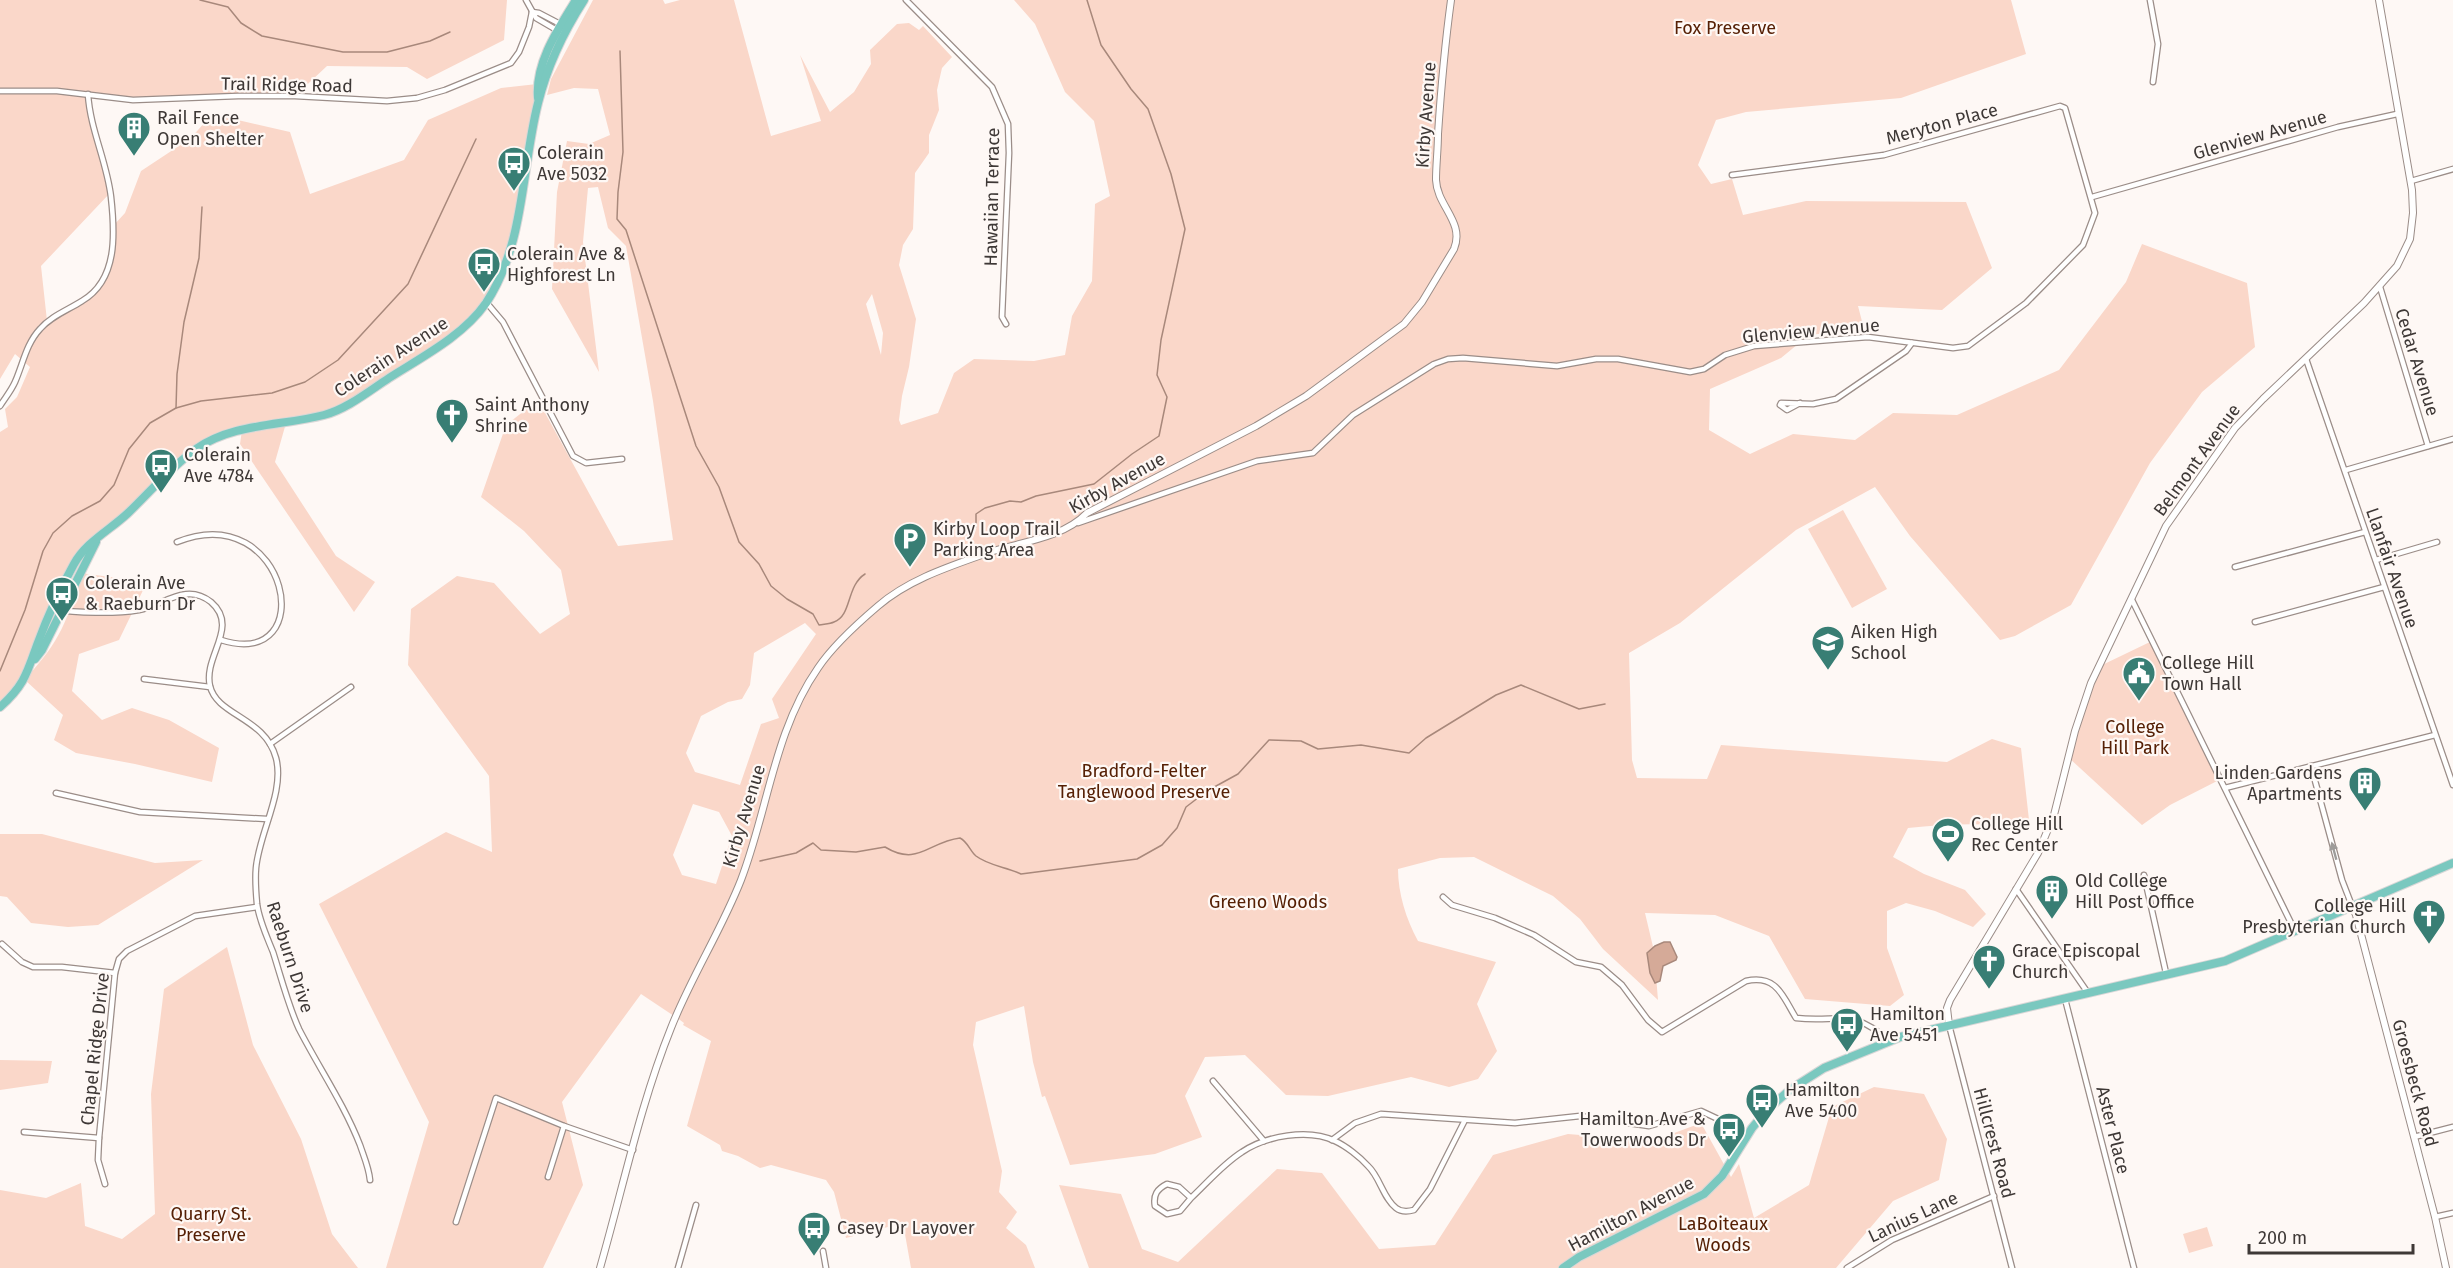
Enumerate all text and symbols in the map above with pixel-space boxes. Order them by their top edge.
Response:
park label: Fox Preserve [1674,17,1776,39]
street label: Kirby Avenue [1411,61,1441,169]
street label: Trail Ridge Road [221,73,353,97]
street label: Meryton Place [1884,98,2000,150]
street label: Glenview Avenue [2191,105,2329,165]
place label: Rail Fence Open Shelter [157,107,264,150]
building icon: Rail Fence Open Shelter [116,110,152,157]
street label: Hawaiian Terrace [980,127,1004,267]
place label: Colerain Ave 5032 [537,142,607,185]
bus stop icon: Colerain Ave 5032 [496,145,532,192]
place label: Colerain Ave & Highforest Ln [507,243,626,286]
bus stop icon: Colerain Ave & Highforest Ln [466,246,502,293]
street label: Cedar Avenue [2390,305,2444,419]
street label: Colerain Avenue [330,312,452,402]
street label: Glenview Avenue [1741,314,1881,348]
place label: Saint Anthony Shrine [475,394,589,437]
church icon: Saint Anthony Shrine [434,397,470,444]
street label: Belmont Avenue [2149,400,2245,520]
place label: Colerain Ave 4784 [184,444,254,487]
bus stop icon: Colerain Ave 4784 [143,447,179,494]
street label: Kirby Avenue [1065,448,1169,518]
street label: Llanfair Avenue [2361,505,2423,631]
place label: Kirby Loop Trail Parking Area [933,518,1060,561]
parking icon: Kirby Loop Trail Parking Area [892,521,928,568]
place label: Colerain Ave & Raeburn Dr [85,572,195,615]
bus stop icon: Colerain Ave & Raeburn Dr [44,575,80,622]
place label: Aiken High School [1851,621,1938,664]
school or university icon: Aiken High School [1810,624,1846,671]
place label: College Hill Town Hall [2162,652,2254,695]
public building icon: College Hill Town Hall [2121,655,2157,702]
park label: College Hill Park [2101,716,2170,759]
park label: Bradford-Felter Tanglewood Preserve [1058,760,1230,803]
street label: Kirby Avenue [718,762,770,870]
place label: Linden Gardens Apartments [2214,762,2342,805]
building icon: Linden Gardens Apartments [2347,765,2383,812]
place label: College Hill Rec Center [1971,813,2063,856]
sports icon: College Hill Rec Center [1930,816,1966,863]
one-way arrow [2329,841,2338,859]
place label: Old College Hill Post Office [2075,870,2195,913]
building icon: Old College Hill Post Office [2034,873,2070,920]
park label: Greeno Woods [1209,891,1327,913]
place label: College Hill Presbyterian Church [2242,895,2406,938]
street label: Raeburn Drive [262,898,318,1016]
church icon: College Hill Presbyterian Church [2411,898,2447,945]
place label: Grace Episcopal Church [2012,940,2140,983]
church icon: Grace Episcopal Church [1971,943,2007,990]
street label: Chapel Ridge Drive [76,972,114,1126]
place label: Hamilton Ave 5451 [1870,1003,1945,1046]
bus stop icon: Hamilton Ave 5451 [1829,1006,1865,1053]
street label: Groesbeck Road [2387,1017,2443,1149]
place label: Hamilton Ave 5400 [1785,1079,1860,1122]
bus stop icon: Hamilton Ave 5400 [1744,1082,1780,1129]
street label: Aster Place [2091,1084,2135,1176]
street label: Hillcrest Road [1969,1085,2019,1201]
place label: Hamilton Ave & Towerwoods Dr [1579,1108,1706,1151]
bus stop icon: Hamilton Ave & Towerwoods Dr [1711,1111,1747,1158]
street label: Hamilton Avenue [1564,1172,1698,1256]
street label: Lanius Lane [1864,1187,1962,1247]
park label: Quarry St. Preserve [171,1203,251,1246]
bus stop icon: Casey Dr Layover [796,1210,832,1257]
park label: LaBoiteaux Woods [1678,1213,1768,1256]
place label: Casey Dr Layover [837,1217,975,1239]
scale bar [2249,1217,2412,1255]
text: 200 m [2258,1227,2307,1249]

